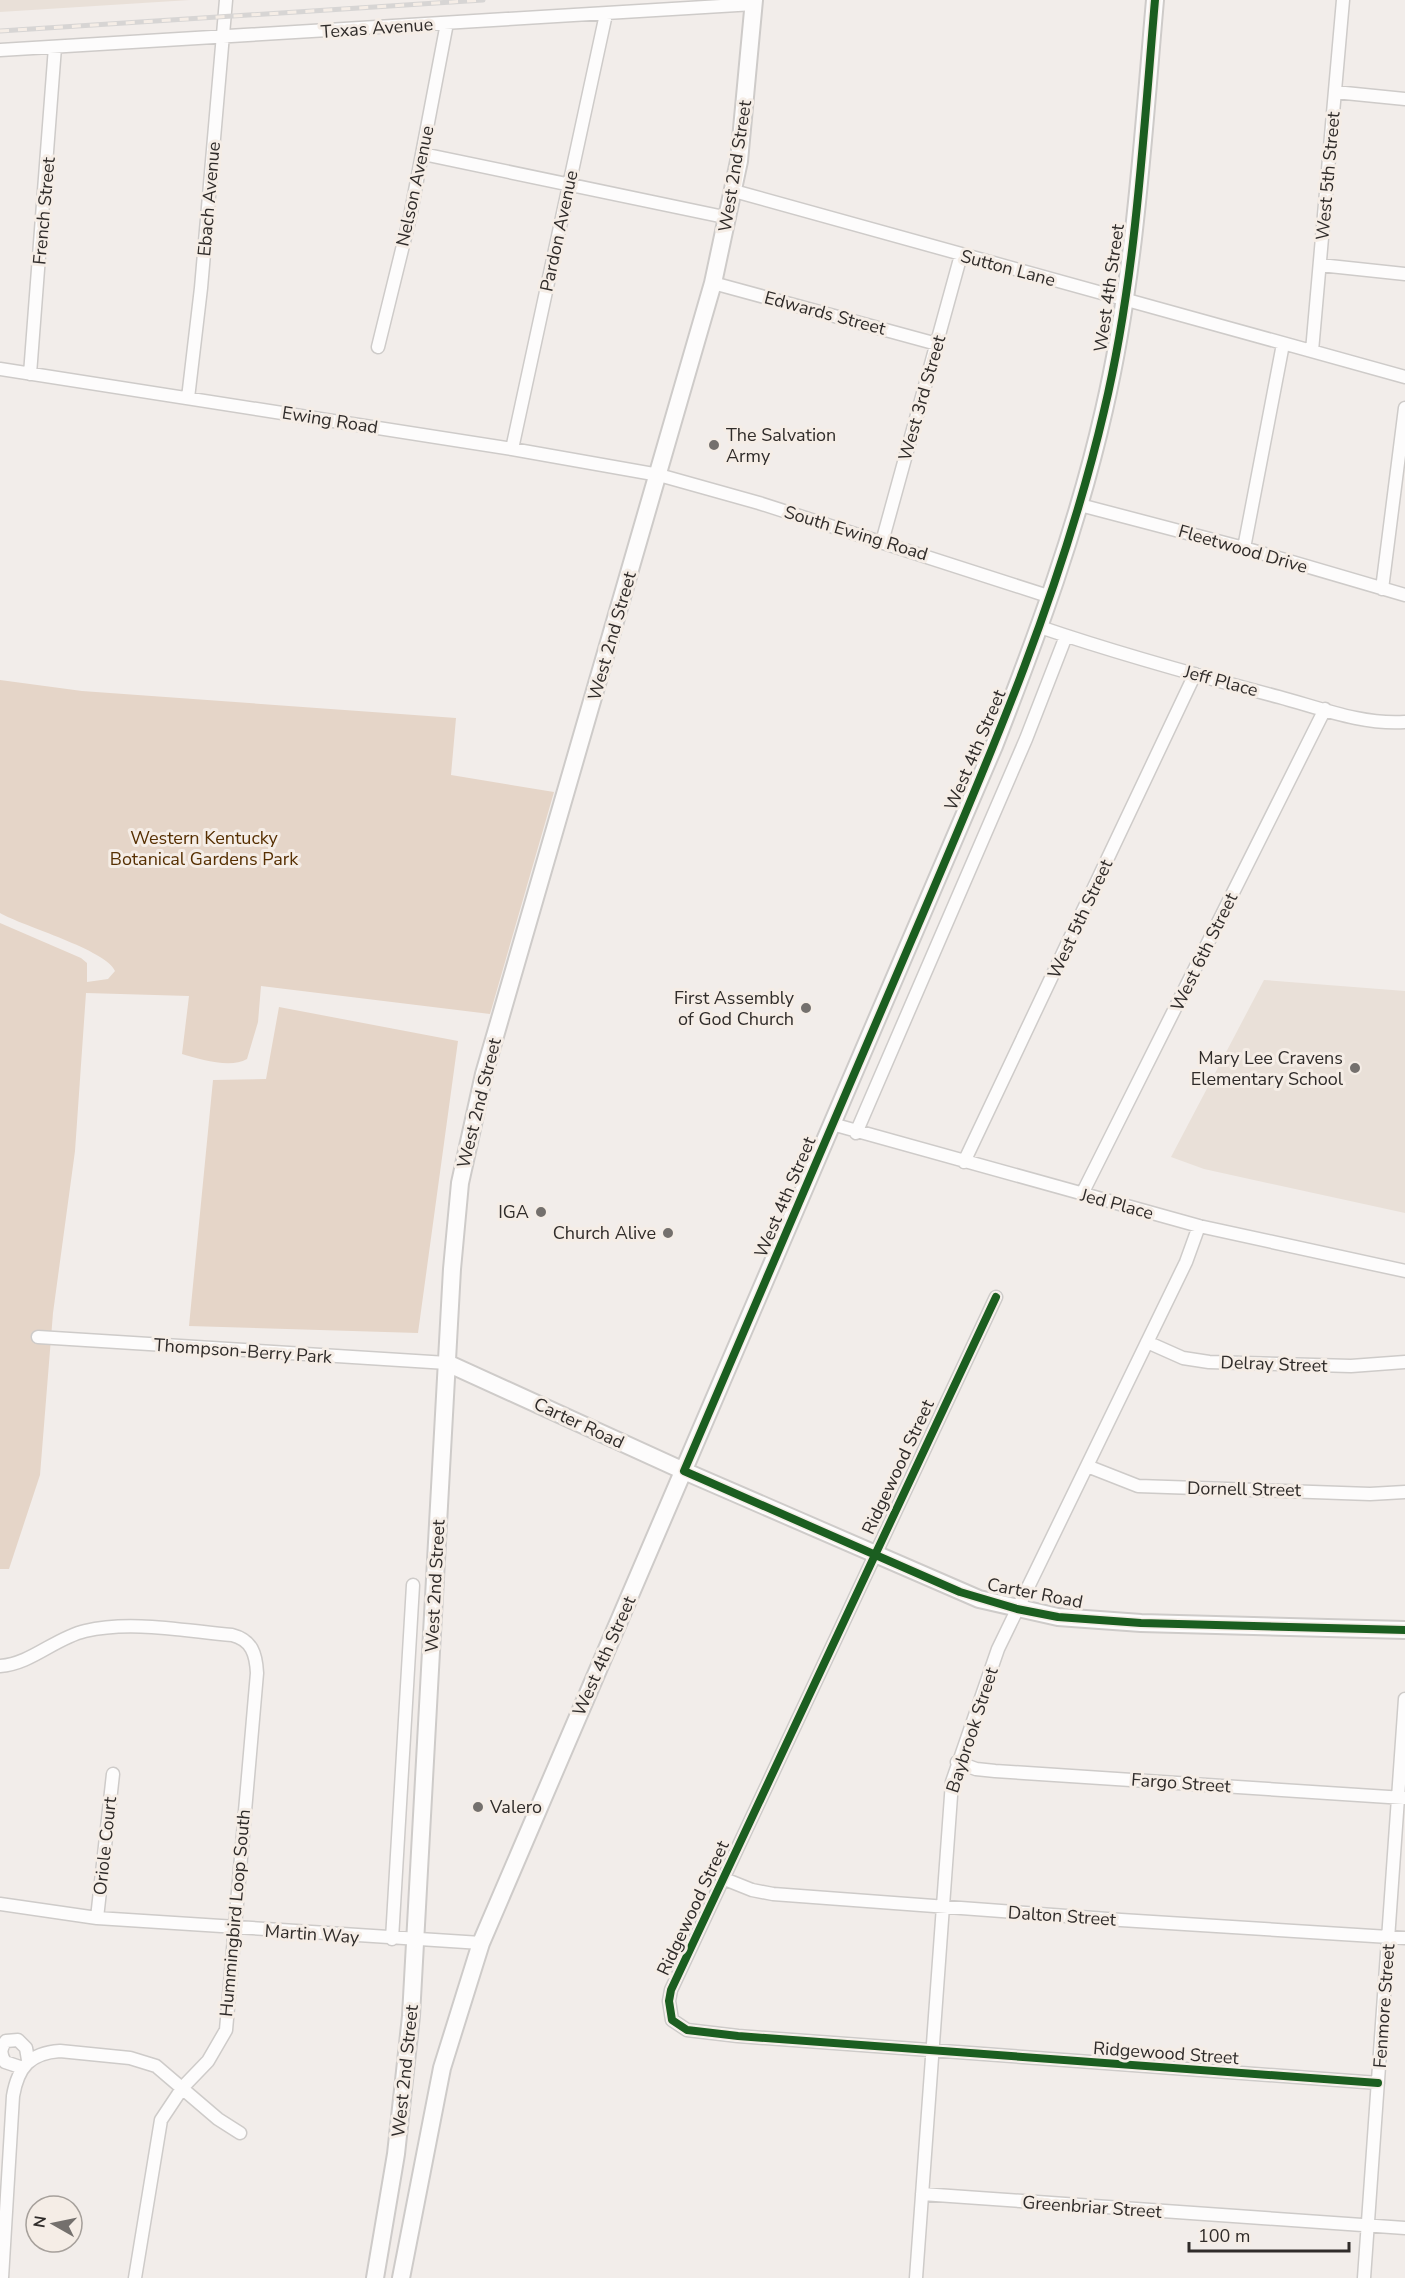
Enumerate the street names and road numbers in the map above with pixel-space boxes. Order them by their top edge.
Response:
street label: Texas Avenue [320,12,434,44]
street label: West 2nd Street [713,98,757,234]
street label: West 5th Street [1310,110,1346,241]
street label: Nelson Avenue [390,123,440,249]
street label: Ebach Avenue [192,141,226,257]
street label: French Street [27,155,61,266]
street label: Pardon Avenue [534,168,584,294]
street label: West 4th Street [1088,222,1130,353]
street label: Sutton Lane [958,244,1058,292]
street label: Edwards Street [762,285,889,341]
street label: West 3rd Street [893,332,952,463]
street label: Ewing Road [280,401,380,439]
street label: South Ewing Road [781,500,931,566]
street label: Fleetwood Drive [1176,519,1310,579]
street label: West 2nd Street [582,568,642,703]
street label: Jeff Place [1180,659,1261,702]
street label: West 4th Street [939,685,1012,814]
street label: West 5th Street [1042,855,1118,982]
street label: West 6th Street [1165,888,1243,1015]
street label: West 2nd Street [451,1035,507,1170]
street label: West 4th Street [749,1132,822,1261]
street label: Jed Place [1077,1183,1156,1225]
street label: Thompson-Berry Park [153,1333,334,1369]
street label: Delray Street [1220,1350,1329,1378]
street label: Carter Road [530,1392,628,1454]
street label: Ridgewood Street [856,1395,940,1538]
street label: Dornell Street [1187,1476,1302,1502]
street label: West 2nd Street [420,1518,451,1653]
street label: Carter Road [985,1572,1085,1614]
street label: West 4th Street [567,1592,641,1720]
street label: Baybrook Street [940,1664,1004,1796]
street label: Fargo Street [1130,1768,1232,1798]
street label: Oriole Court [88,1795,122,1896]
street label: Hummingbird Loop South [214,1808,256,2018]
street label: Ridgewood Street [651,1836,735,1979]
street label: Dalton Street [1007,1900,1118,1932]
street label: Martin Way [264,1919,361,1949]
street label: Fenmore Street [1368,1942,1400,2069]
street label: West 2nd Street [386,2003,424,2138]
street label: Ridgewood Street [1092,2036,1240,2070]
street label: Greenbriar Street [1022,2190,1163,2224]

